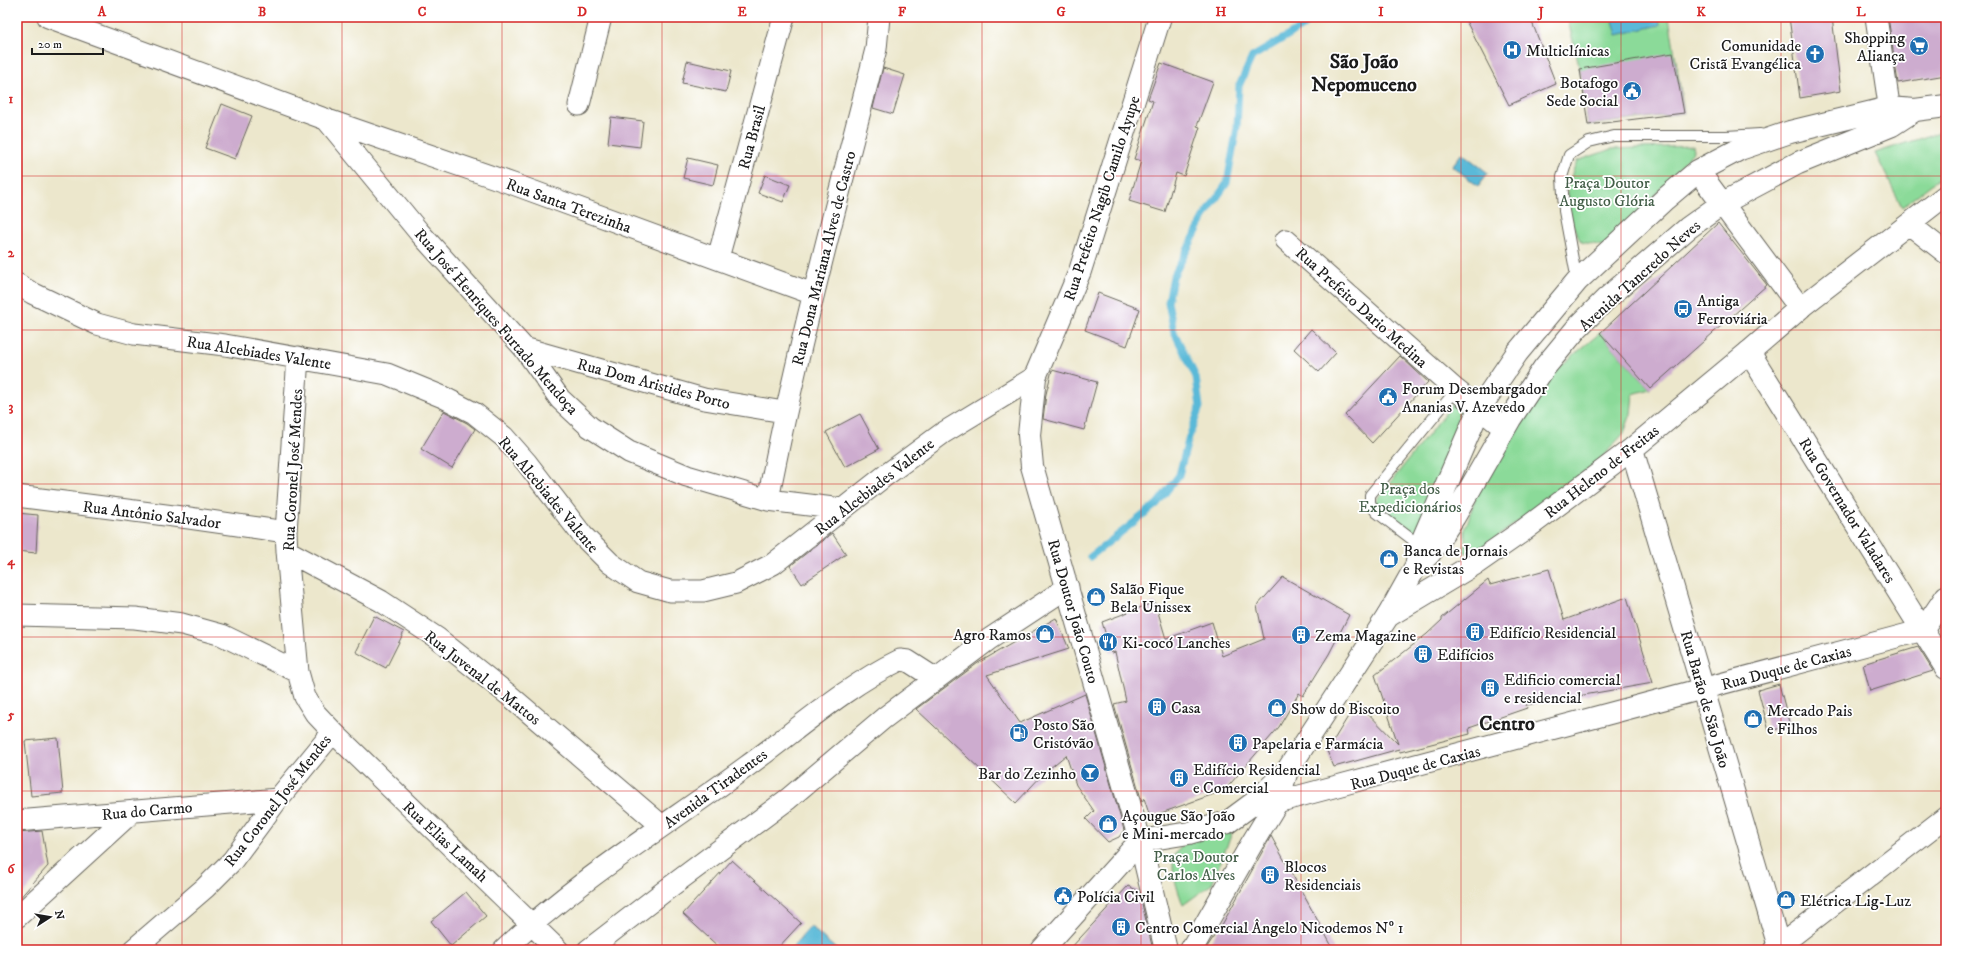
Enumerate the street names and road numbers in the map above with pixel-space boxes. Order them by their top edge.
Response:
street label: Rua Prefeito Nagib Camilo Ayupe [1059,93,1145,303]
street label: Rua Brasil [734,103,770,172]
street label: Rua Dona Mariana Alves de Castro [788,149,860,368]
street label: Rua Santa Terezinha [503,174,634,238]
street label: Avenida Tancredo Neves [1575,216,1705,336]
street label: Rua José Henriques Furtado Mendoça [410,224,583,419]
street label: Rua Prefeito Dario Medina [1291,243,1432,372]
street label: Rua Alcebiades Valente [185,332,333,374]
street label: Rua Dom Aristides Porto [575,354,733,414]
street label: Rua Coronel José Mendes [279,388,307,552]
street label: Rua Heleno de Freitas [1540,421,1663,523]
street label: Rua Alcebiades Valente [494,432,603,557]
street label: Rua Alcebiades Valente [811,434,939,540]
street label: Rua Governador Valadares [1794,434,1900,587]
street label: Rua Antônio Salvador [82,497,222,533]
street label: Rua Doutor João Couto [1043,537,1103,686]
street label: Rua Juvenal de Mattos [420,626,545,729]
street label: Rua Barão de São João [1676,628,1734,771]
street label: Rua Duque de Caxias [1719,641,1853,695]
street label: Rua Coronel José Mendes [220,730,336,871]
street label: Rua Duque de Caxias [1348,741,1482,795]
street label: Avenida Tiradentes [660,745,771,833]
street label: Rua do Carmo [101,797,193,825]
street label: Rua Elias Lamah [398,797,493,887]

